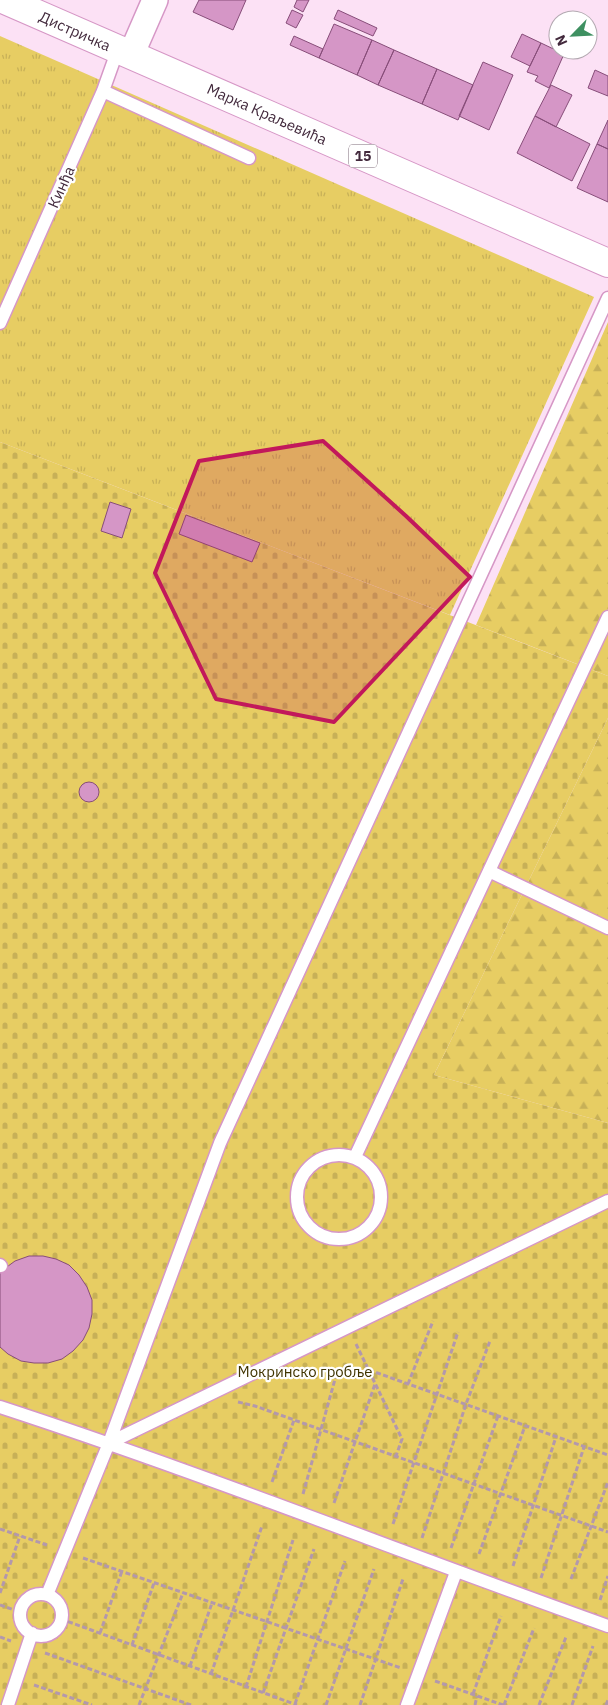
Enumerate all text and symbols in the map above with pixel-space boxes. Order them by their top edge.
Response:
street label: Дистричка [36,7,114,55]
north arrow [548,10,598,60]
text: N [551,32,571,49]
street label: Марка Краљевића [204,79,330,149]
road number: 15 [349,144,377,168]
street label: Кинђа [43,163,79,211]
park label: Мокринско гробље [237,1362,373,1381]

